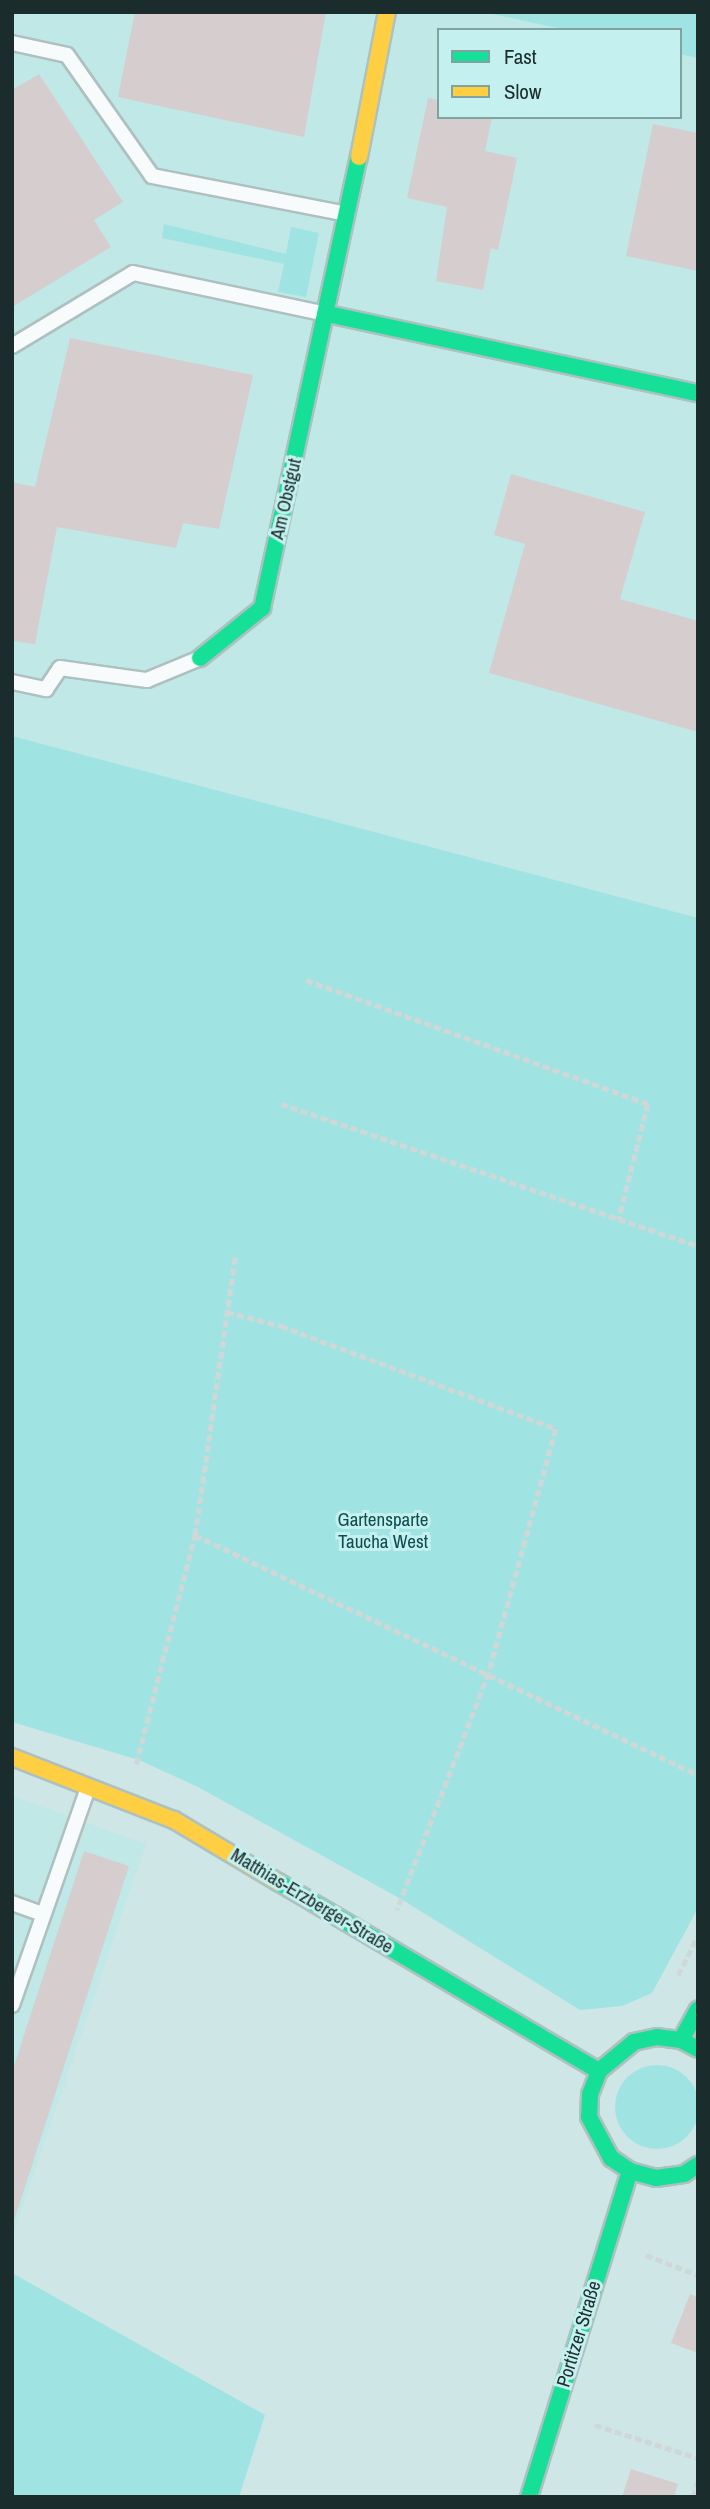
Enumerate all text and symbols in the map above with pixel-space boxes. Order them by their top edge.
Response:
legend [437,28,682,119]
text: Fast [504,42,537,71]
text: Slow [504,77,541,106]
street label: Am Obstgut [266,456,306,542]
park label: Gartensparte Taucha West [338,1509,428,1553]
street label: Matthias-Erzberger-Straße [227,1844,397,1958]
street label: Portitzer Straße [552,2278,606,2390]

